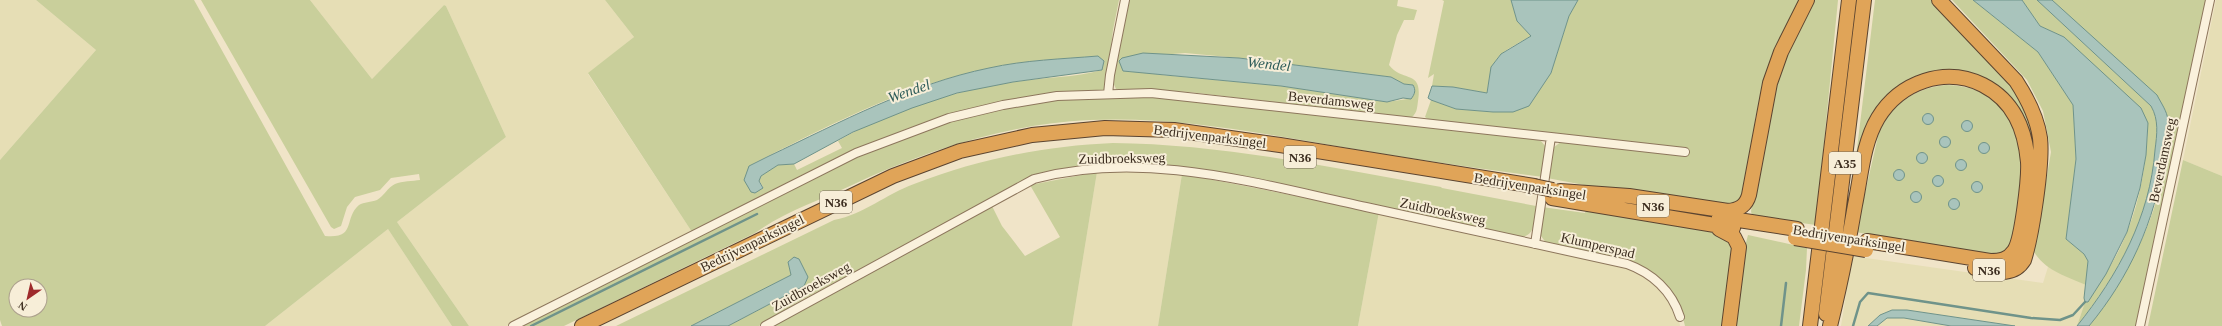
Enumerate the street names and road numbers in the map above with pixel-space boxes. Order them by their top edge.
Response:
street label: Beverdamsweg [1287,89,1375,112]
street label: Beverdamsweg [2146,116,2179,204]
street label: Bedrijvenparksingel [1153,122,1267,151]
road number: N36 [1284,146,1316,168]
street label: Zuidbroeksweg [1078,150,1166,167]
road number: A35 [1829,152,1861,174]
street label: Bedrijvenparksingel [1473,170,1587,203]
road number: N36 [820,191,852,213]
street label: Zuidbroeksweg [1399,195,1487,228]
road number: N36 [1637,195,1669,217]
street label: Bedrijvenparksingel [698,212,807,275]
street label: Bedrijvenparksingel [1792,222,1906,255]
street label: Klumperspad [1559,230,1636,261]
street label: Zuidbroeksweg [770,259,853,314]
road number: N36 [1973,259,2005,281]

